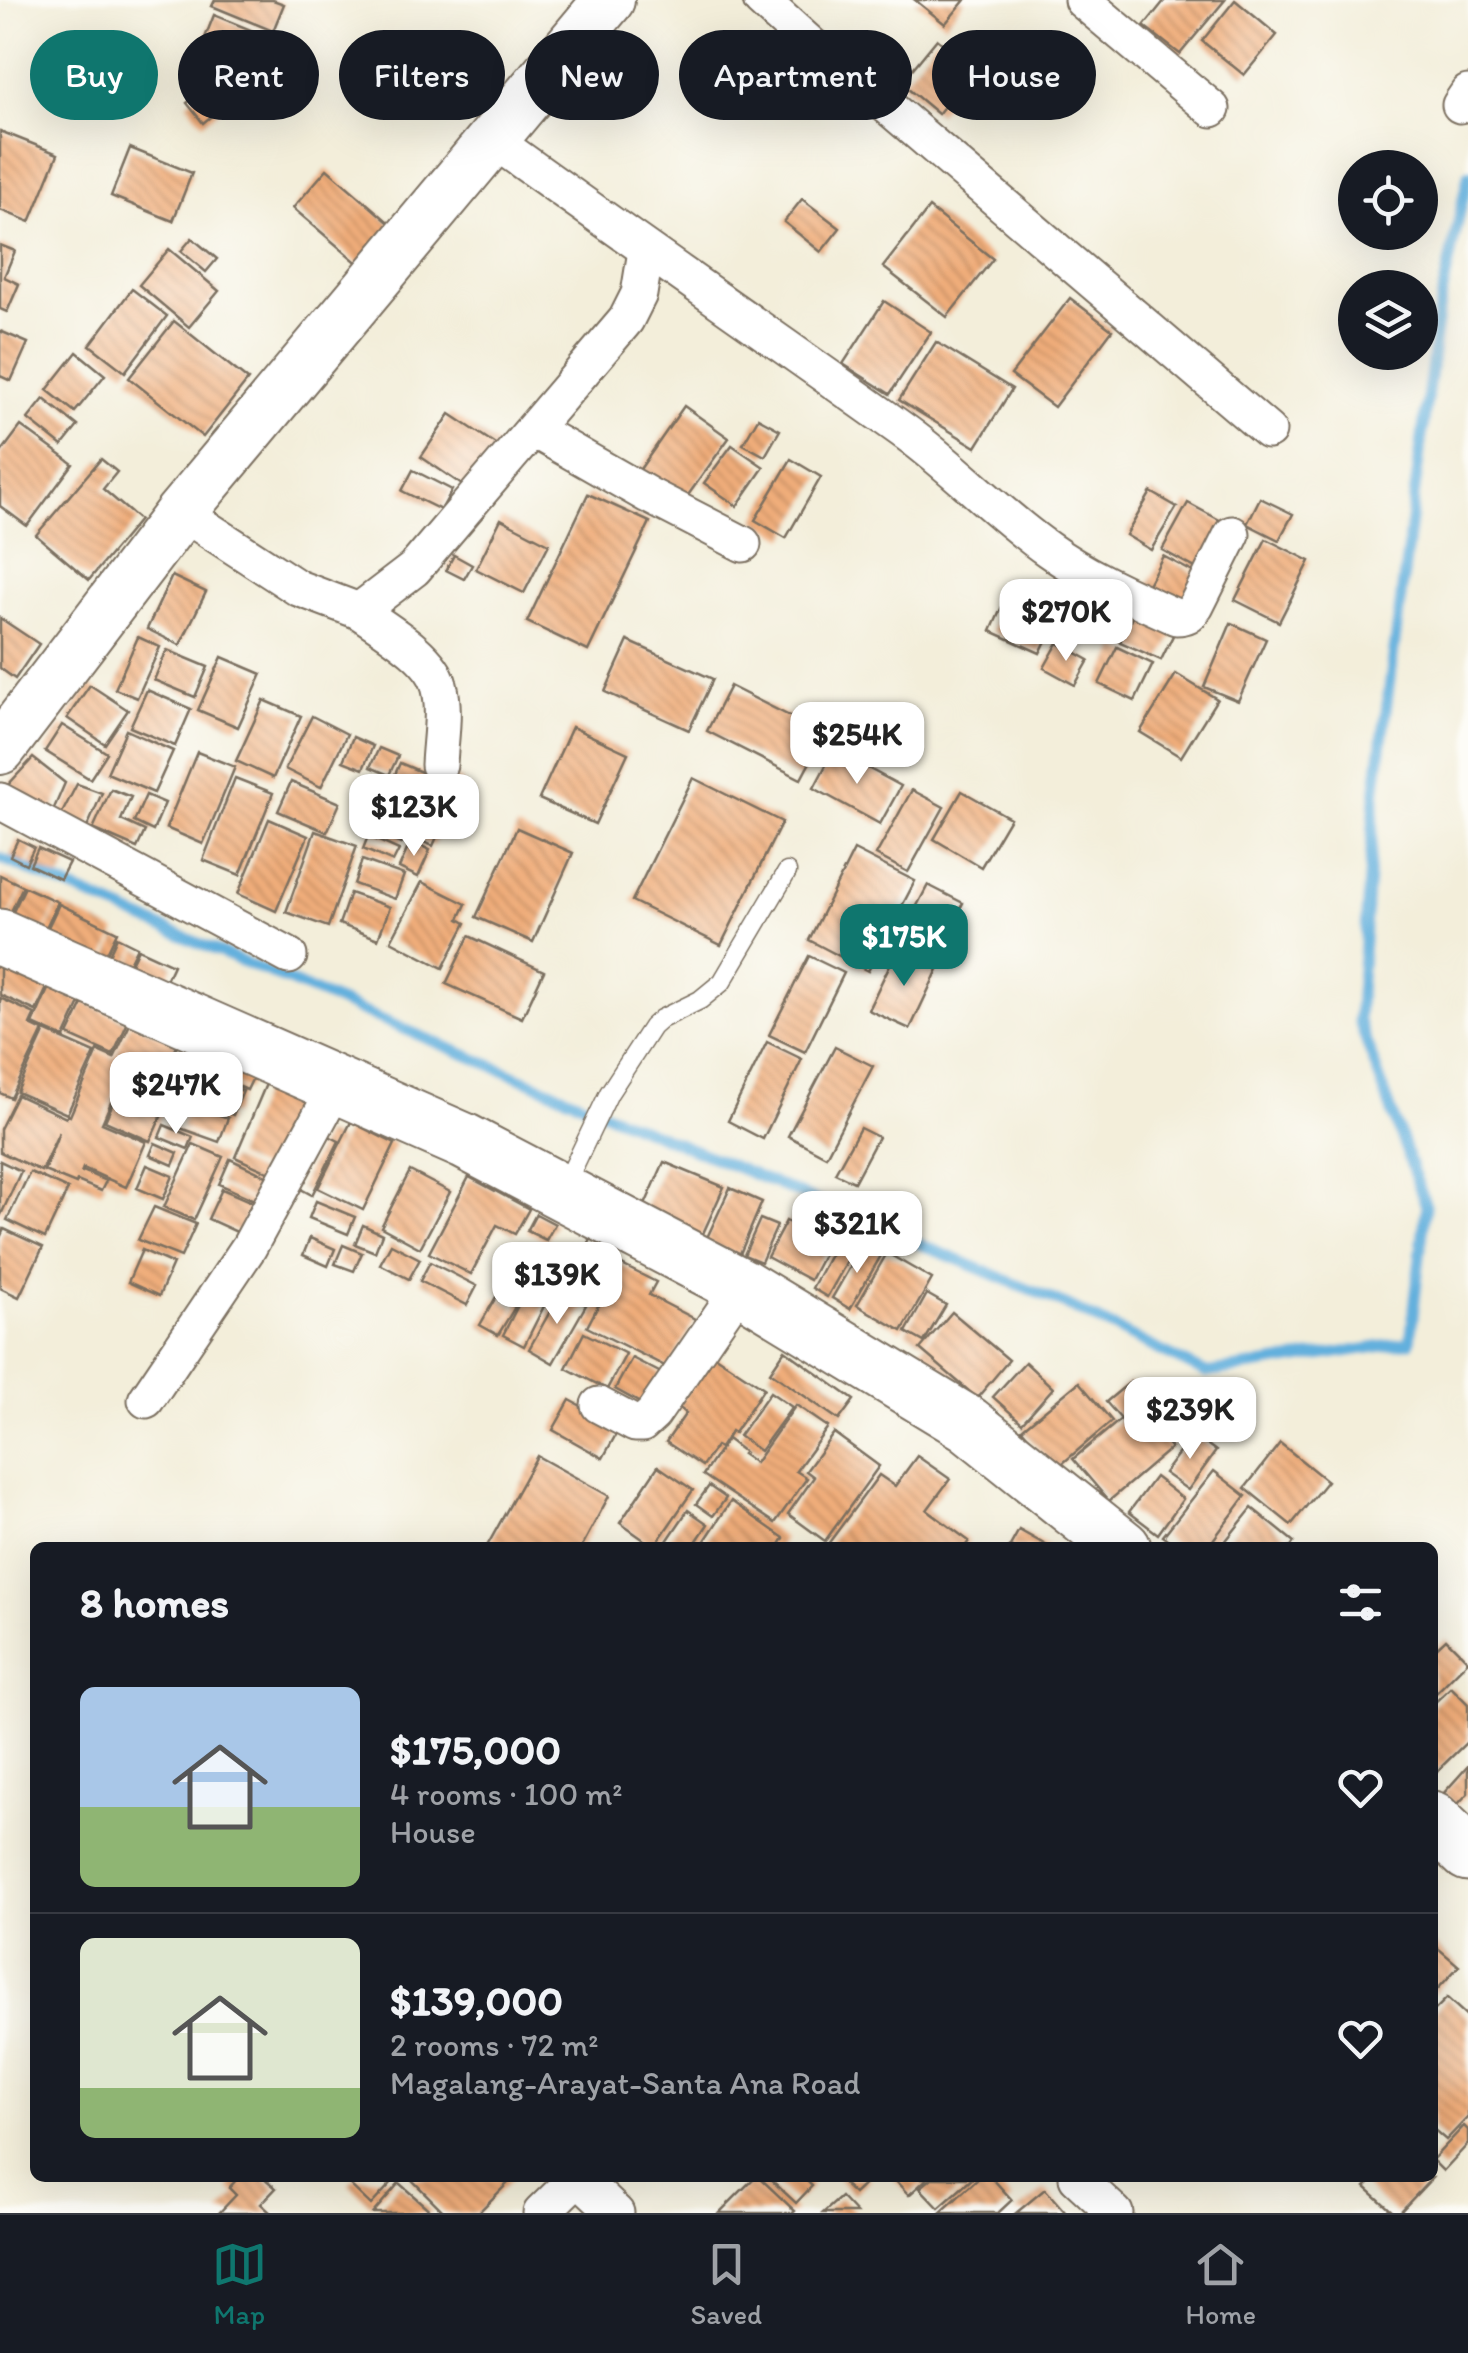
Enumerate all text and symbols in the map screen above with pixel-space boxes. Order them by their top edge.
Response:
chip: Buy [30,30,158,120]
chip: Rent [178,30,319,120]
chip: Filters [339,30,505,120]
chip: New [525,30,659,120]
chip: Apartment [679,30,912,120]
chip: House [932,30,1096,120]
map controls [1338,150,1438,370]
button: locate [1338,150,1438,250]
button: layers [1338,270,1438,370]
pin: $270K [996,579,1136,664]
text: $270K [1021,592,1111,630]
pin: $254K [787,702,927,787]
text: $254K [812,715,902,753]
pin: $123K [344,774,484,859]
text: $123K [371,787,457,825]
pin: $175K [834,904,974,989]
text: $175K [862,917,946,955]
pin: $247K [106,1052,246,1137]
text: $247K [132,1065,220,1103]
pin: $321K [787,1191,927,1276]
text: $321K [814,1204,900,1242]
pin: $139K [487,1242,627,1327]
text: $139K [514,1255,600,1293]
pin: $239K [1120,1377,1260,1462]
text: $239K [1146,1390,1234,1428]
icon: filters [1333,1575,1388,1630]
text: 8 homes [80,1577,229,1628]
text: $175,000 [390,1724,561,1775]
icon: home [160,1727,280,1847]
icon: heart [1333,1760,1388,1815]
text: 4 rooms · 100 m² [390,1775,622,1813]
text: House [390,1813,476,1851]
text: $139,000 [390,1975,563,2026]
icon: home [160,1978,280,2098]
icon: heart [1333,2011,1388,2066]
text: 2 rooms · 72 m² [390,2026,598,2064]
text: Magalang-Arayat-Santa Ana Road [390,2064,860,2102]
tab: Map [212,2237,267,2331]
tab: Saved [690,2237,762,2331]
tab: Home [1186,2237,1256,2331]

